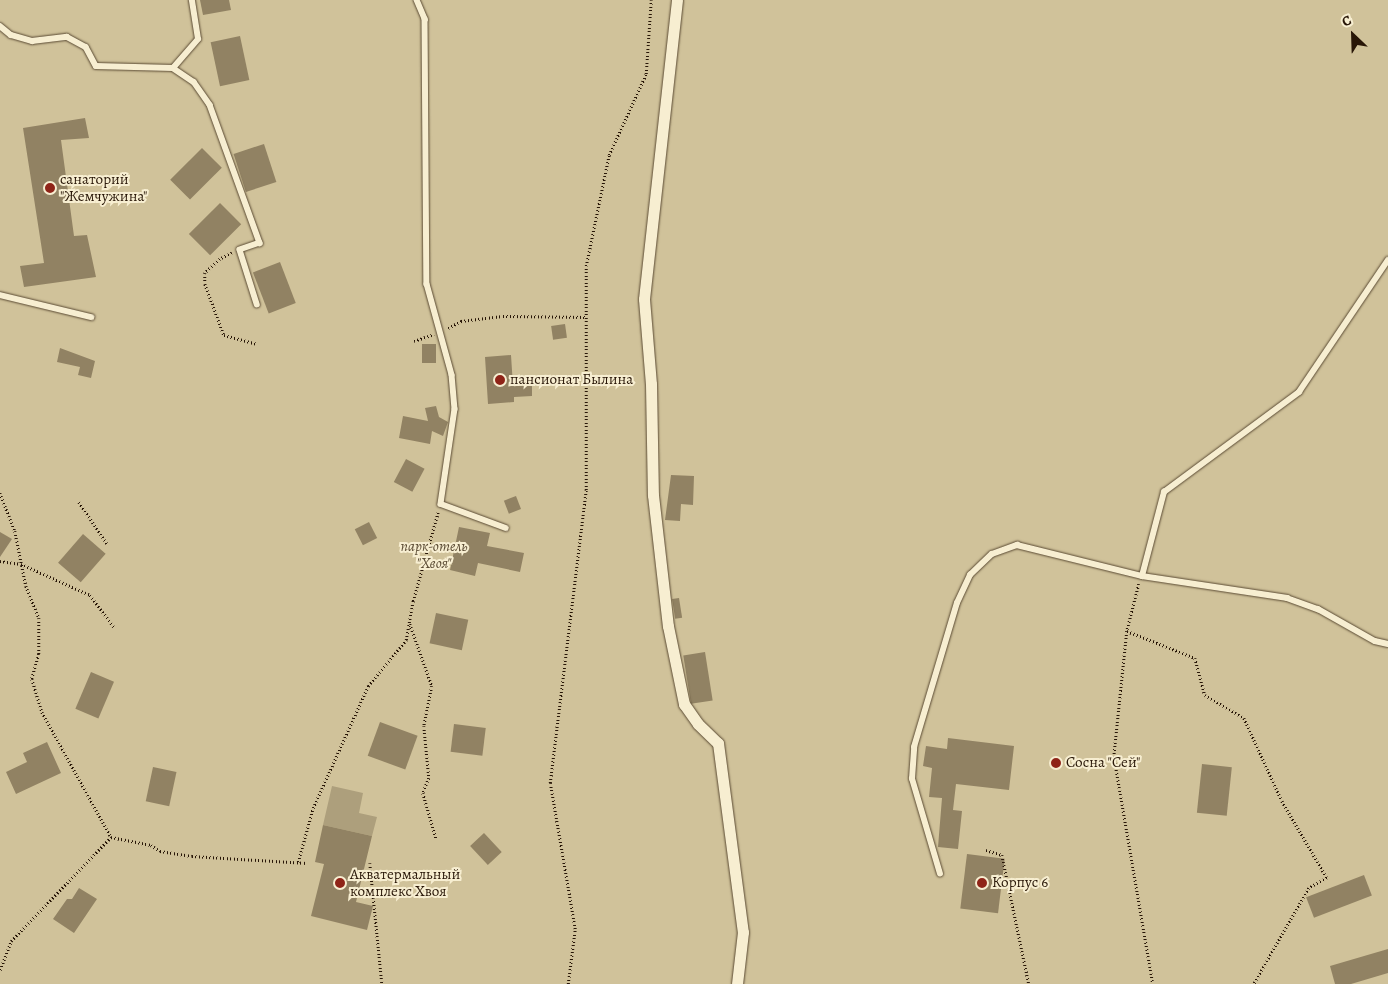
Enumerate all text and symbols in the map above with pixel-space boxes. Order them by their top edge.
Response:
north arrow [1328,10,1378,60]
text: С [1339,10,1354,31]
place label: санаторий "Жемчужина" [60,170,148,205]
marker: санаторий "Жемчужина" [44,182,56,194]
place label: пансионат Былина [510,371,633,389]
marker: пансионат Былина [494,374,506,386]
park label: парк-отель "Хвоя" [400,537,468,572]
place label: Сосна "Сей" [1066,754,1141,772]
marker: Сосна "Сей" [1050,757,1062,769]
place label: Акватермальный комплекс Хвоя [350,865,460,900]
place label: Корпус 6 [992,874,1048,892]
marker: Акватермальный комплекс Хвоя [334,877,346,889]
marker: Корпус 6 [976,877,988,889]

